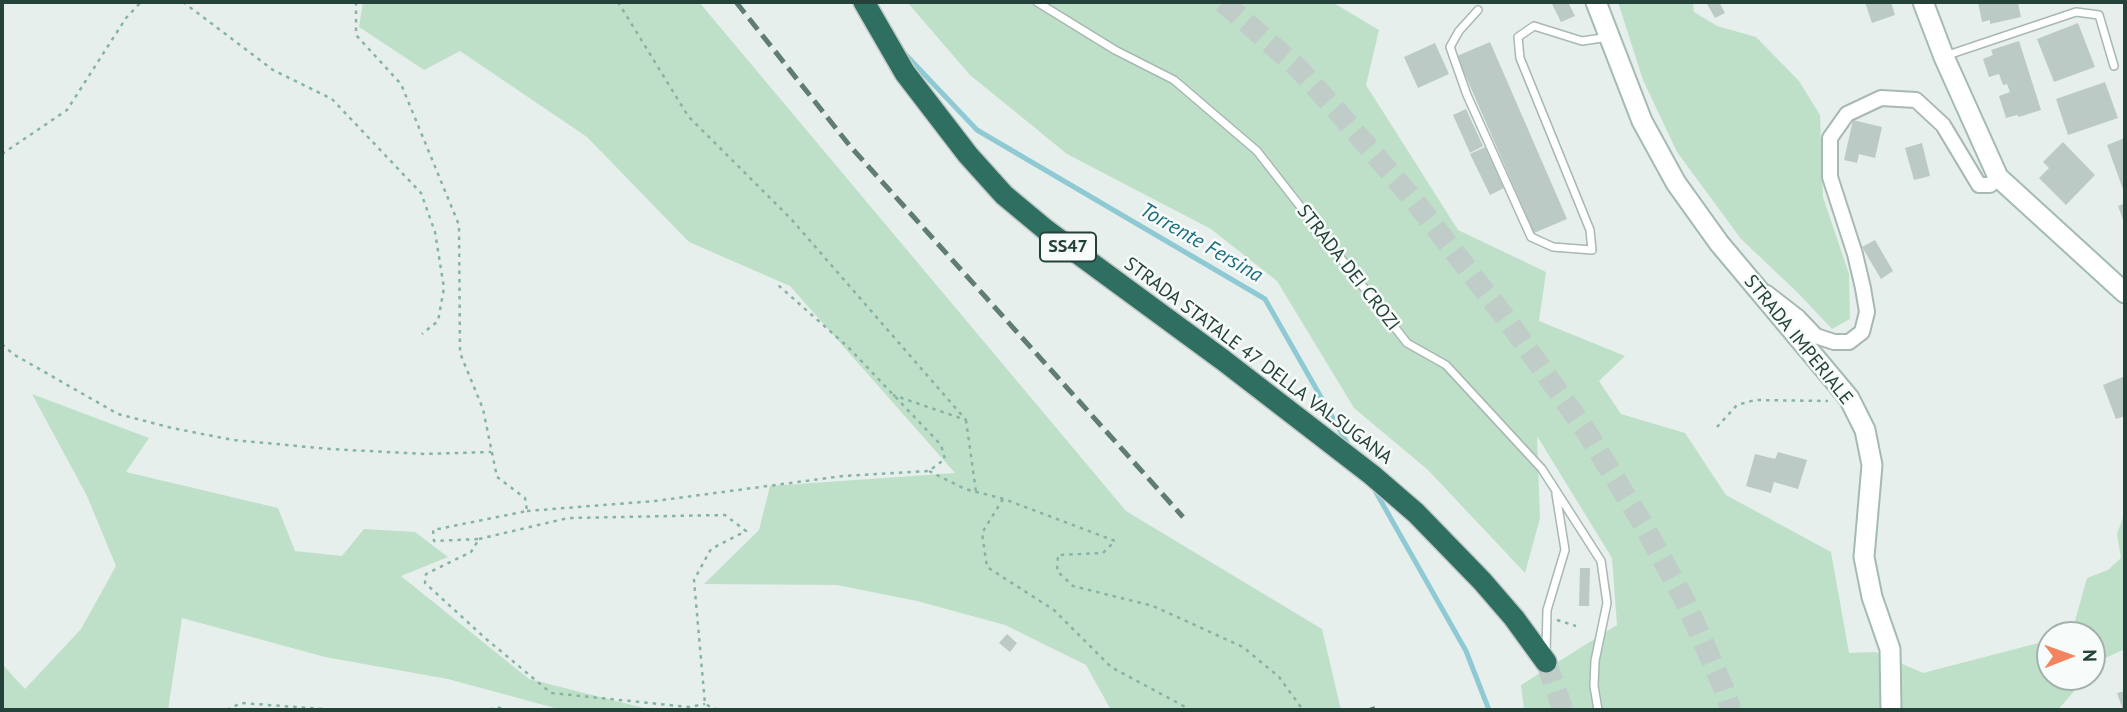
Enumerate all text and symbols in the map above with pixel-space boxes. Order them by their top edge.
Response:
water label: Torrente Fersina [1135,198,1267,288]
street label: STRADA DEI CROZI [1292,200,1404,336]
road number: SS47 [1040,232,1096,262]
street label: STRADA STATALE 47 DELLA VALSUGANA [1119,253,1397,469]
street label: STRADA IMPERIALE [1739,271,1857,409]
north arrow [2036,621,2106,691]
text: N [2078,649,2102,662]

